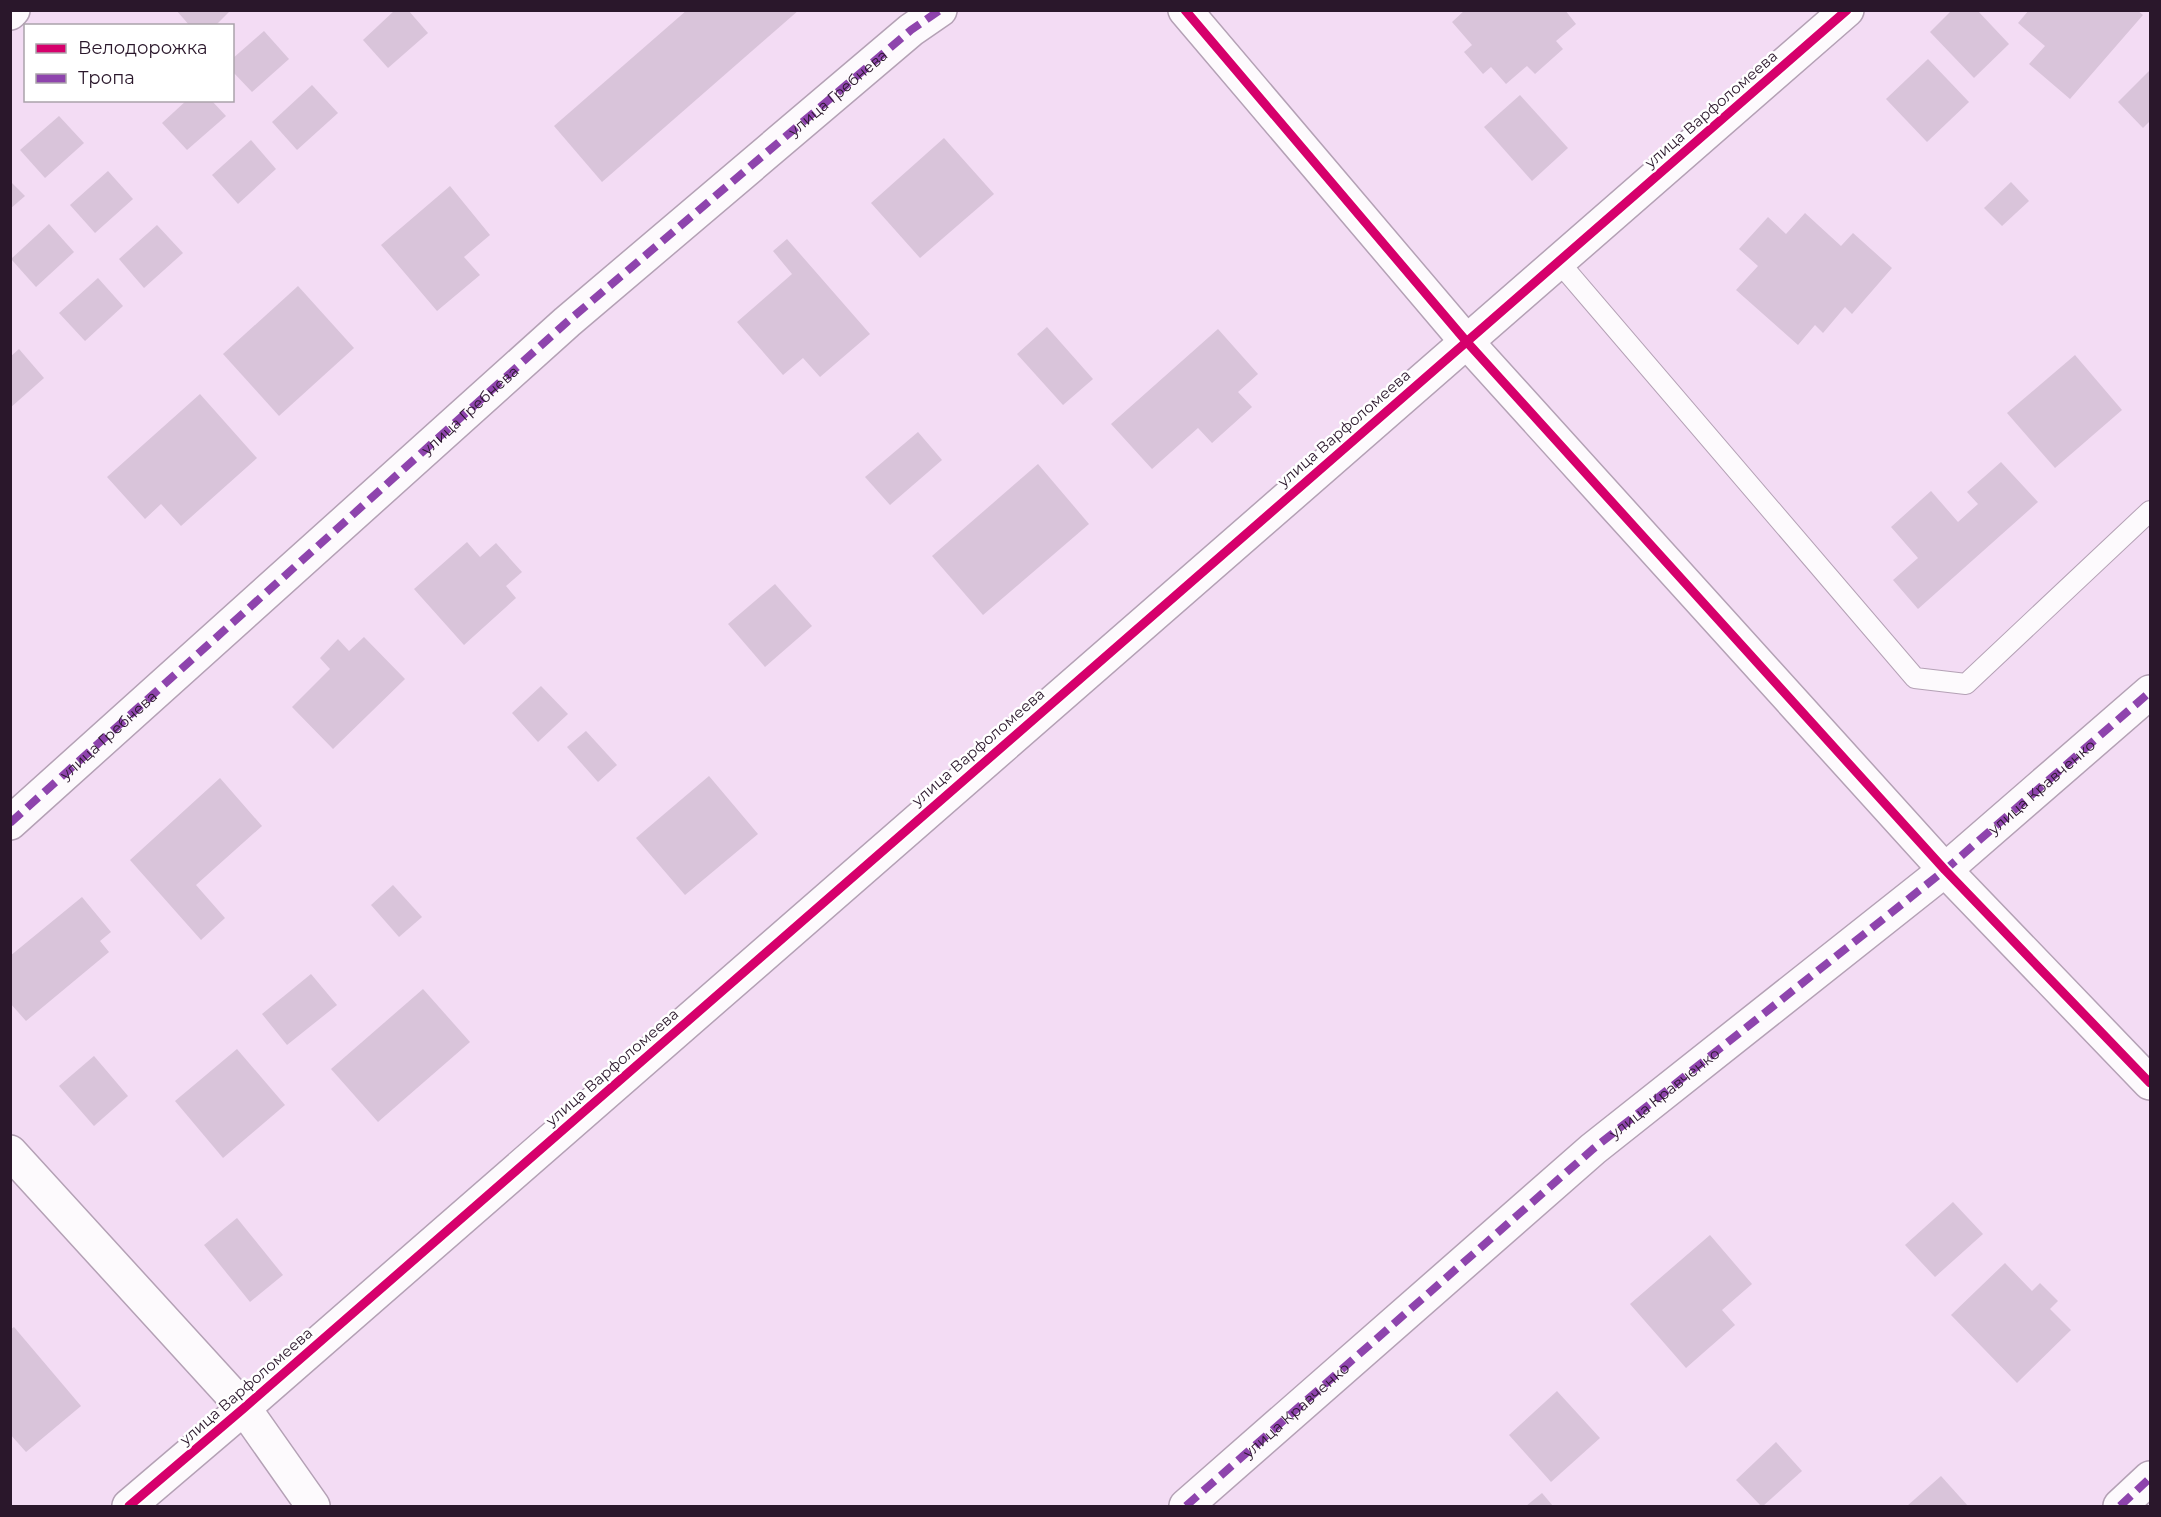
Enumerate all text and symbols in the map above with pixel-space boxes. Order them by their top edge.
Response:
legend [24,24,234,102]
text: Велодорожка [78,37,207,59]
street label: улица Гребнева [783,45,891,140]
street label: улица Варфоломеева [1640,46,1781,172]
text: Тропа [78,67,135,89]
street label: улица Гребнева [416,361,522,459]
street label: улица Варфоломеева [1273,365,1414,491]
street label: улица Варфоломеева [907,684,1048,810]
street label: улица Гребнева [55,686,161,784]
street label: улица Кравченко [1983,735,2099,839]
street label: улица Варфоломеева [541,1004,682,1130]
street label: улица Кравченко [1604,1043,1723,1143]
street label: улица Варфоломеева [175,1323,316,1449]
street label: улица Кравченко [1238,1358,1353,1462]

